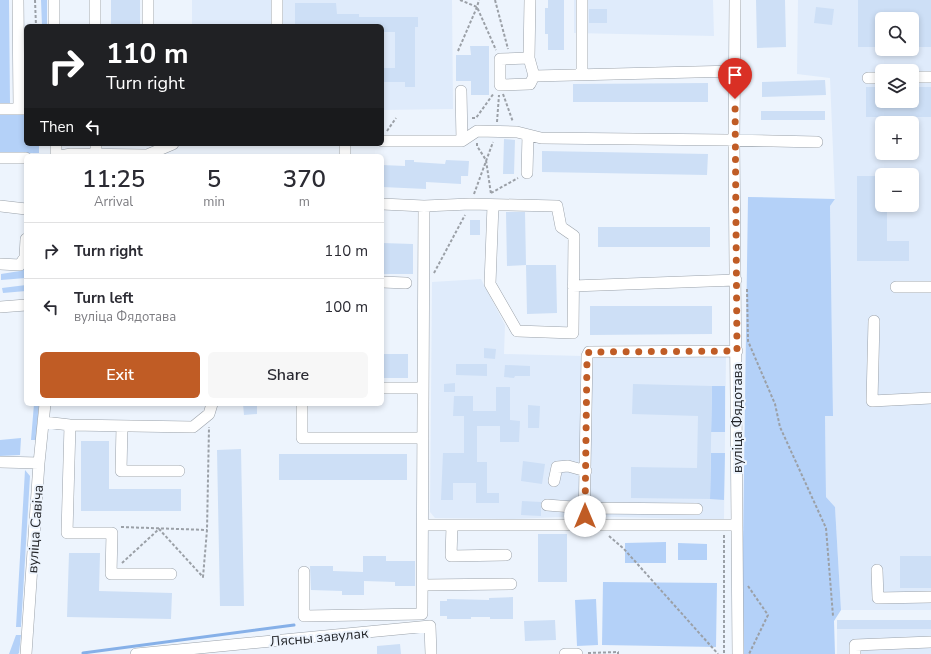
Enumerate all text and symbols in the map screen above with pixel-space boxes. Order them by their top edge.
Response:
map controls [875,12,919,212]
button: search [875,12,919,56]
text: 110 m [106,35,189,73]
icon: right [40,40,92,92]
pin [718,58,752,99]
icon: arrive [724,64,746,86]
button: layers [875,64,919,108]
text: Turn right [106,71,185,95]
icon: left [82,116,104,138]
button: + [875,116,919,160]
text: Then [40,117,74,137]
text: 11:25 [82,163,145,195]
text: 5 [207,163,221,195]
text: 370 [283,163,326,195]
button: − [875,168,919,212]
text: Arrival [94,193,133,211]
text: min [203,193,225,211]
text: m [299,193,310,211]
icon: right [40,240,62,262]
text: Turn right [74,241,143,261]
text: 110 m [324,241,368,261]
text: Turn left [74,288,133,308]
icon: left [40,296,62,318]
text: 100 m [324,297,368,317]
text: вуліца Фядотава [74,308,176,326]
button: Exit [40,352,200,398]
button: Share [208,352,368,398]
street label: вуліца Фядотава [728,363,747,473]
street label: вуліца Савіча [23,484,48,574]
position arrow [564,495,606,537]
street label: Лясны завулак [269,624,370,651]

